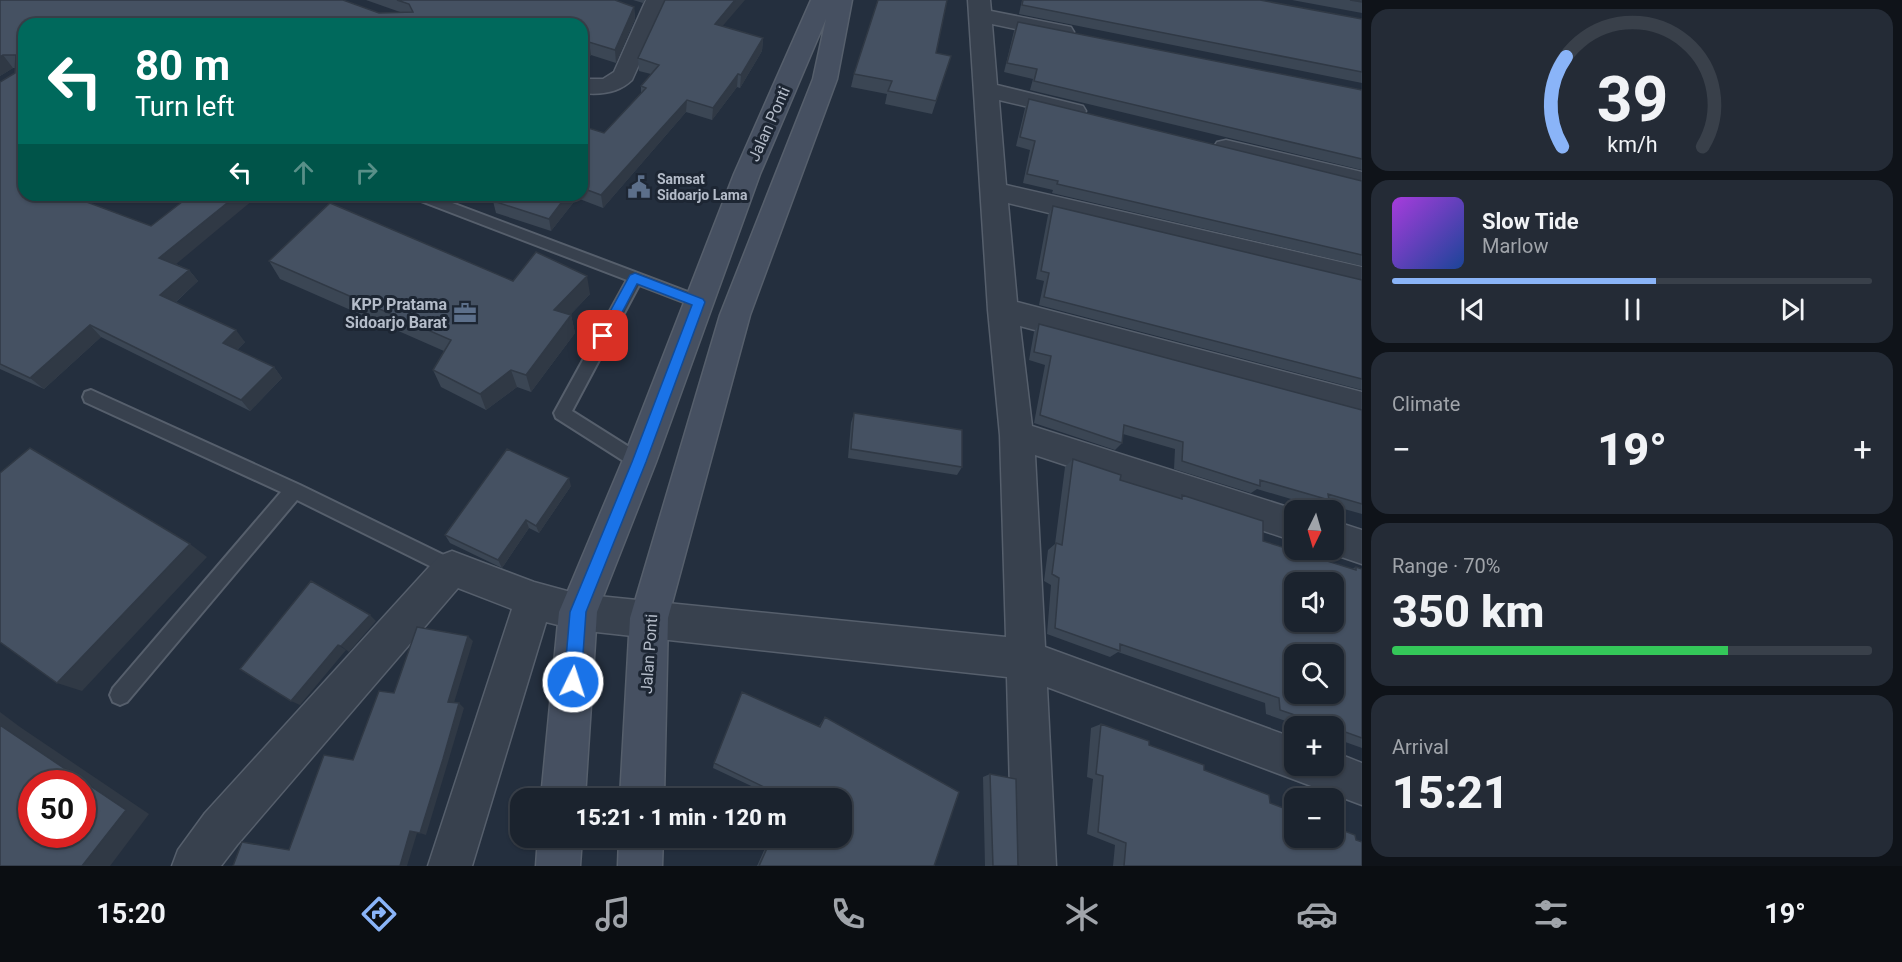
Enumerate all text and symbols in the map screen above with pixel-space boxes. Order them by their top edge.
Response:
text: 80 m [135,41,230,90]
icon: left [36,42,114,120]
text: 39 [1596,63,1668,136]
street label: Jalan Ponti [744,84,794,164]
text: Turn left [135,91,235,123]
text: km/h [1607,133,1657,158]
icon: left [224,156,257,189]
icon: ahead [287,156,320,189]
icon: right [350,156,383,189]
place label: Samsat Sidoarjo Lama [657,171,748,203]
public building icon: Samsat Sidoarjo Lama [626,174,652,200]
text: Slow Tide [1482,209,1579,234]
text: Marlow [1482,234,1548,258]
icon: previous [1456,293,1489,326]
icon: pause [1616,293,1649,326]
icon: next [1776,293,1809,326]
place label: KPP Pratama Sidoarjo Barat [345,295,448,332]
office icon: KPP Pratama Sidoarjo Barat [452,300,478,326]
pin [577,310,628,361]
icon: arrive [586,319,619,352]
text: Climate [1392,392,1460,416]
text: 19° [1597,423,1667,476]
text: − [1392,430,1411,469]
text: + [1853,430,1872,469]
north arrow [1284,500,1344,560]
map controls [1284,500,1344,848]
text: Range · 70% [1392,554,1500,578]
button: sound [1284,572,1344,632]
text: 350 km [1392,585,1544,638]
street label: Jalan Ponti [637,613,661,695]
button: search [1284,644,1344,704]
position arrow [541,650,605,714]
button: + [1284,716,1344,776]
text: Arrival [1392,735,1449,759]
text: 15:21 [1392,766,1509,819]
speed limit sign: 50 [18,770,96,848]
button: − [1284,788,1344,848]
text: 15:21 · 1 min · 120 m [576,805,786,830]
icon: directions [358,893,400,935]
icon: music [592,893,634,935]
icon: phone [827,893,869,935]
icon: climate [1061,893,1103,935]
icon: car [1296,893,1338,935]
icon: filters [1530,893,1572,935]
text: 15:20 [96,898,166,930]
text: 19° [1764,898,1806,930]

